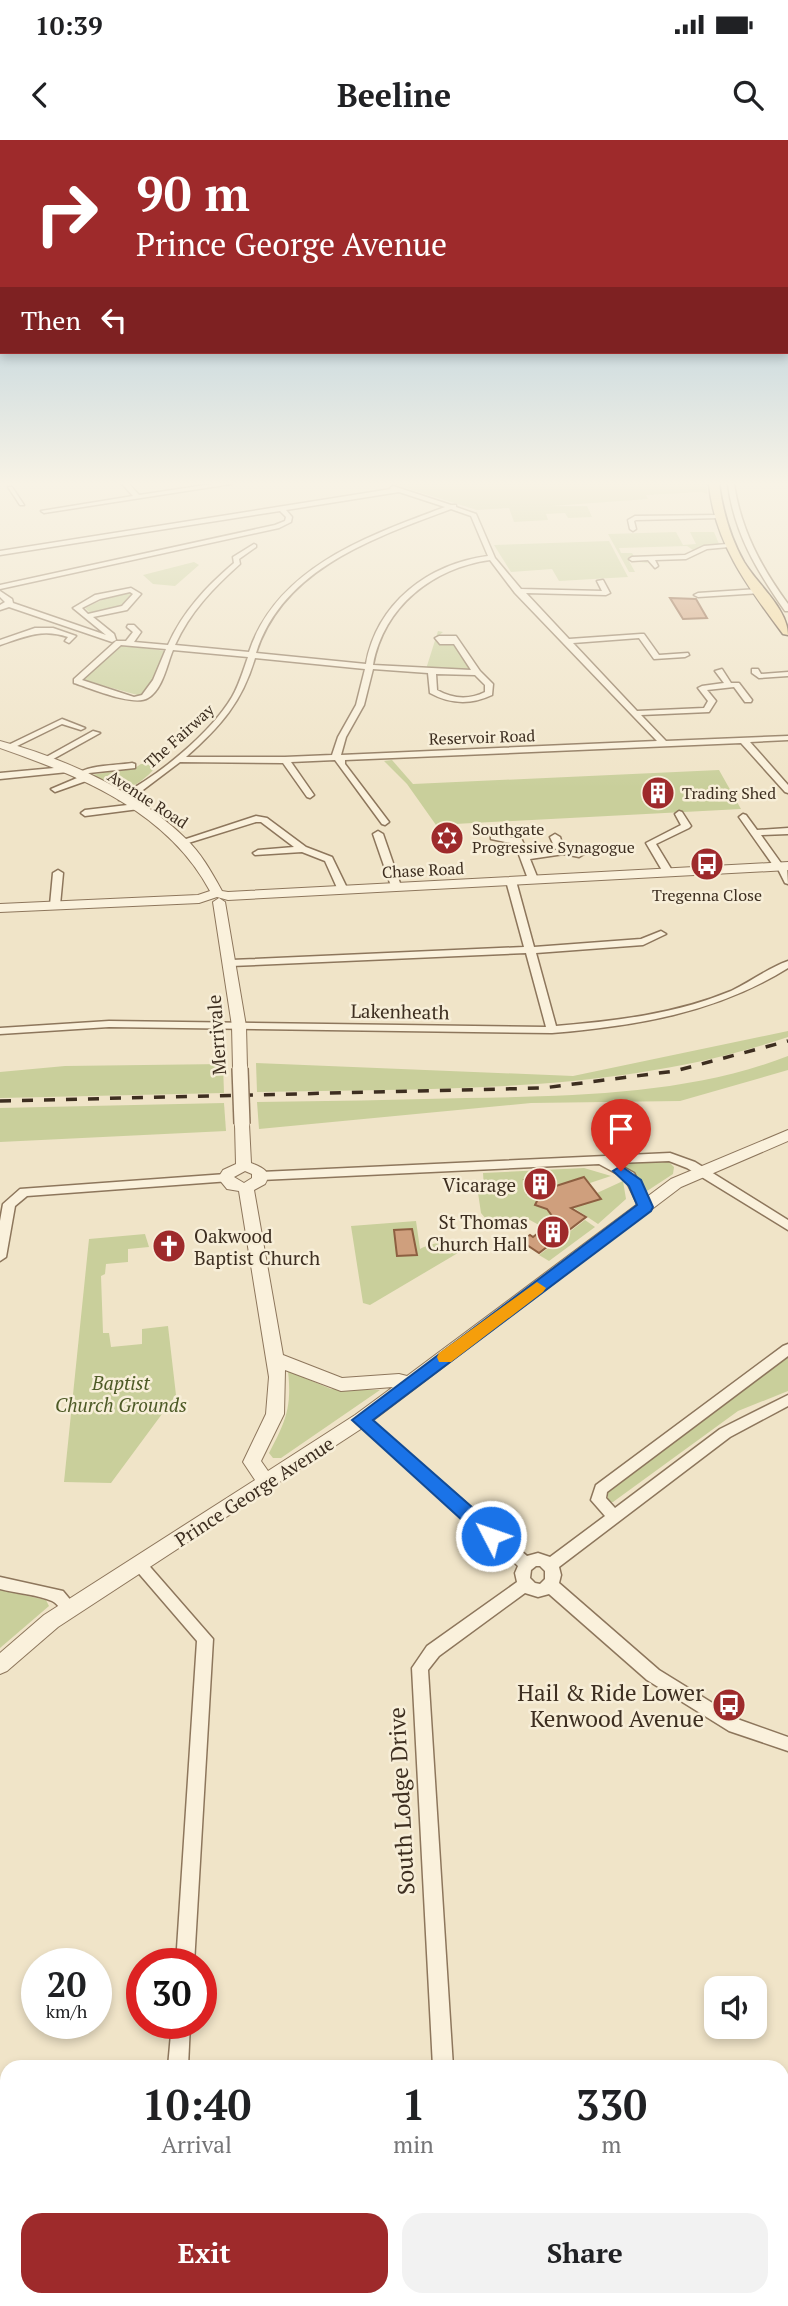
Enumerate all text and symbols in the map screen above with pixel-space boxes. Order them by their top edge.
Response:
text: 10:39 [35,8,103,42]
text: Beeline [337,74,451,116]
icon: back [21,76,59,114]
icon: search [729,76,767,114]
text: 90 m [136,160,250,225]
icon: right [21,168,112,259]
text: Prince George Avenue [136,223,447,265]
icon: left [95,301,133,339]
text: Then [21,303,81,337]
street label: The Fairway [139,698,219,773]
street label: Reservoir Road [428,724,536,750]
street label: Avenue Road [103,765,193,833]
building icon: Trading Shed [639,774,677,812]
place label: Trading Shed [682,782,776,804]
place label: Southgate Progressive Synagogue [472,818,635,858]
synagogue icon: Southgate Progressive Synagogue [428,819,466,857]
bus stop icon: Tregenna Close [688,845,726,883]
street label: Chase Road [381,857,465,883]
place label: Tregenna Close [652,884,762,906]
street label: Merrivale [201,994,231,1076]
street label: Lakenheath [350,998,450,1024]
pin [591,1099,651,1171]
icon: arrive [602,1110,640,1148]
building icon: Vicarage [521,1165,559,1203]
place label: Vicarage [442,1172,516,1197]
place label: St Thomas Church Hall [427,1209,528,1256]
building icon: St Thomas Church Hall [534,1213,572,1251]
place label: Oakwood Baptist Church [194,1223,320,1270]
church icon: Oakwood Baptist Church [150,1227,188,1265]
park label: Baptist Church Grounds [55,1370,187,1417]
street label: Prince George Avenue [170,1430,338,1552]
position arrow [454,1499,528,1573]
place label: Hail & Ride Lower Kenwood Avenue [517,1677,704,1734]
bus stop icon: Hail & Ride Lower Kenwood Avenue [710,1686,748,1724]
street label: South Lodge Drive [381,1706,421,1896]
speed limit sign: 30 [126,1948,217,2039]
text: 20 [47,1961,86,2007]
map controls [704,1976,767,2039]
button: sound [704,1976,767,2039]
text: km/h [46,1999,87,2023]
text: 10:40 [142,2076,251,2132]
text: 1 [402,2076,425,2132]
text: 330 [576,2076,647,2132]
text: Arrival [161,2129,232,2160]
text: min [393,2129,434,2160]
text: m [601,2129,621,2160]
button: Exit [21,2213,388,2293]
button: Share [402,2213,768,2293]

